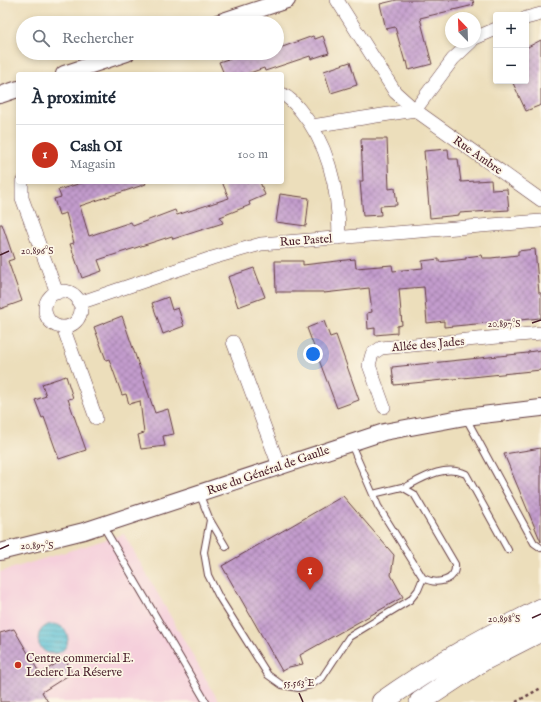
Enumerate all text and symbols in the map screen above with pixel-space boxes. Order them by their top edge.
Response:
north arrow [445,12,481,48]
map controls [493,12,529,84]
button: + [493,12,529,48]
search box [16,16,284,60]
icon: search [30,27,52,49]
text: Rechercher [62,29,134,48]
button: − [493,48,529,84]
text: À proximité [32,88,116,109]
street label: Rue Ambre [450,133,506,178]
text: Cash OI [70,137,122,156]
text: 1 [43,146,47,163]
text: 100 m [238,146,268,163]
text: Magasin [70,156,116,173]
street label: Rue Pastel [279,231,334,250]
text: 20.896°S [21,245,53,258]
text: 20.897°S [487,318,521,331]
street label: Allée des Jades [390,334,465,356]
your location [303,344,323,364]
street label: Rue du Général de Gaulle [205,442,332,498]
text: 20.897°S [20,540,54,553]
pin: 1 [297,557,323,590]
text: 20.898°S [488,613,520,626]
place label: Centre commercial E. Leclerc La Réserve [26,651,133,680]
marker: Centre commercial E. Leclerc La Réserve [13,660,23,670]
text: 55.563°E [283,677,315,690]

